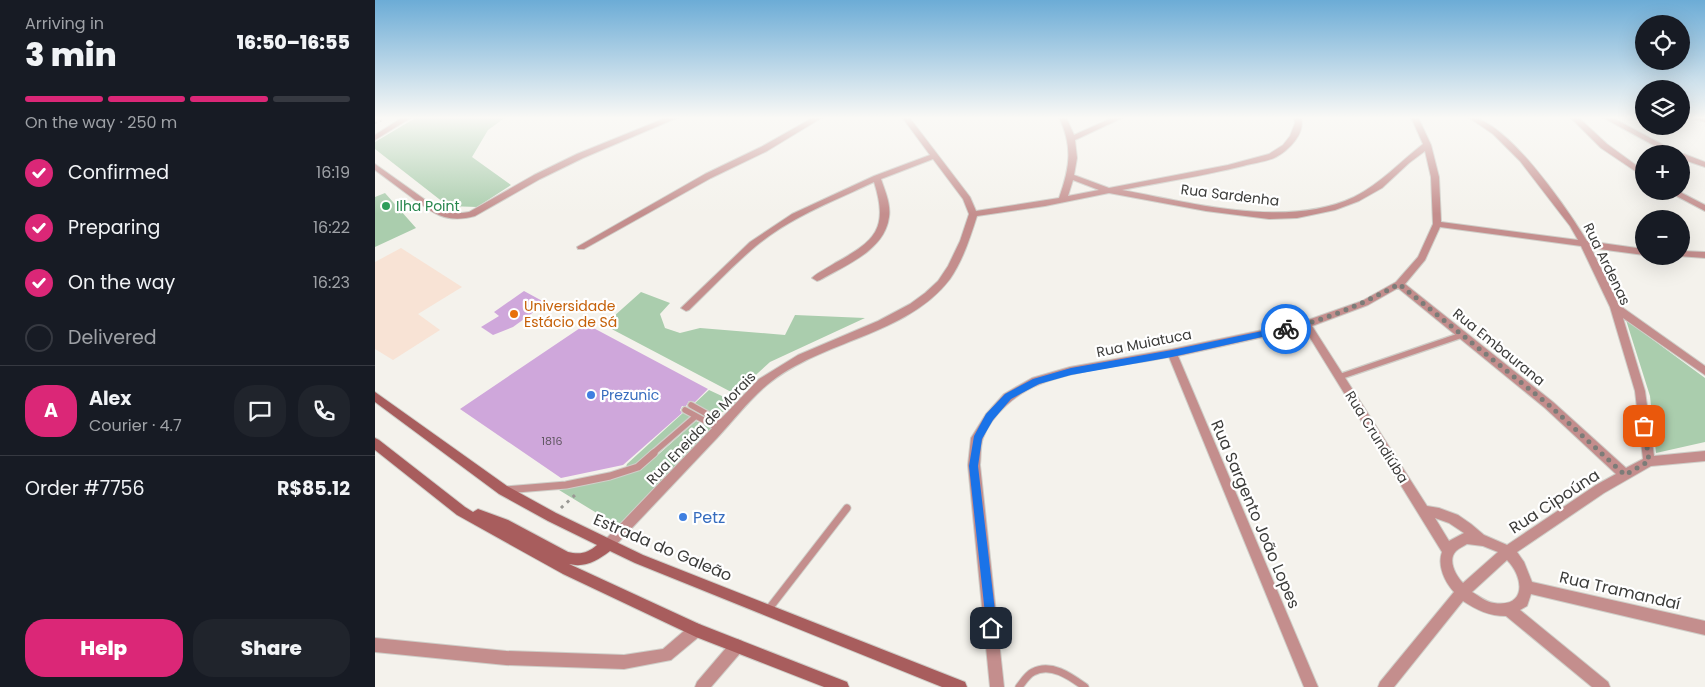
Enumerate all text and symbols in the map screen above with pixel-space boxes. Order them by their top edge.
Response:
text: Arriving in [25,12,104,35]
map controls [1635,15,1690,265]
button: locate [1635,15,1690,70]
text: 16:50–16:55 [237,29,350,56]
text: 3 min [25,32,117,77]
button: layers [1635,80,1690,135]
text: On the way · 250 m [25,111,177,134]
button: + [1635,145,1690,200]
icon: check [25,159,53,187]
text: Confirmed [68,159,169,186]
text: 16:19 [316,161,350,184]
street label: Rua Sardenha [1180,179,1280,211]
place label: Ilha Point [396,196,460,216]
marker: Ilha Point [380,200,392,212]
button: − [1635,210,1690,265]
icon: check [25,214,53,242]
text: Preparing [68,214,160,241]
text: 16:22 [313,216,350,239]
street label: Rua Ardenas [1578,220,1636,308]
icon: check [25,269,53,297]
text: On the way [68,269,175,296]
text: 16:23 [313,271,350,294]
place label: Universidade Estácio de Sá [524,296,617,332]
courier [1261,304,1311,354]
street label: Rua Embaurana [1449,304,1549,390]
marker: Universidade Estácio de Sá [508,308,520,320]
icon: bike [1272,315,1300,343]
text: Delivered [68,324,157,351]
street label: Rua Muiatuca [1095,324,1193,362]
street label: Rua Eneida de Morais [642,367,760,489]
text: Alex [89,385,131,412]
button: chat [234,385,286,437]
button: phone [298,385,350,437]
place label: Prezunic [601,385,659,405]
street label: Rua Crundiúba [1341,387,1413,487]
marker: Prezunic [585,389,597,401]
text: A [44,397,58,424]
pin [1623,405,1665,447]
icon: bag [1630,412,1658,440]
text: Courier · 4.7 [89,414,182,437]
street label: Rua Sargento João Lopes [1205,416,1306,612]
house number: 1816 [542,433,562,449]
street label: Rua Cipoúna [1505,464,1604,539]
text: Order #7756 [25,475,145,502]
text: R$85.12 [277,475,350,502]
place label: Petz [693,506,725,529]
street label: Estrada do Galeão [590,508,736,587]
marker: Petz [677,511,689,523]
street label: Rua Tramandaí [1557,565,1683,616]
pin [970,607,1012,649]
icon: home [977,614,1005,642]
button: Help [25,619,183,677]
button: Share [193,619,350,677]

